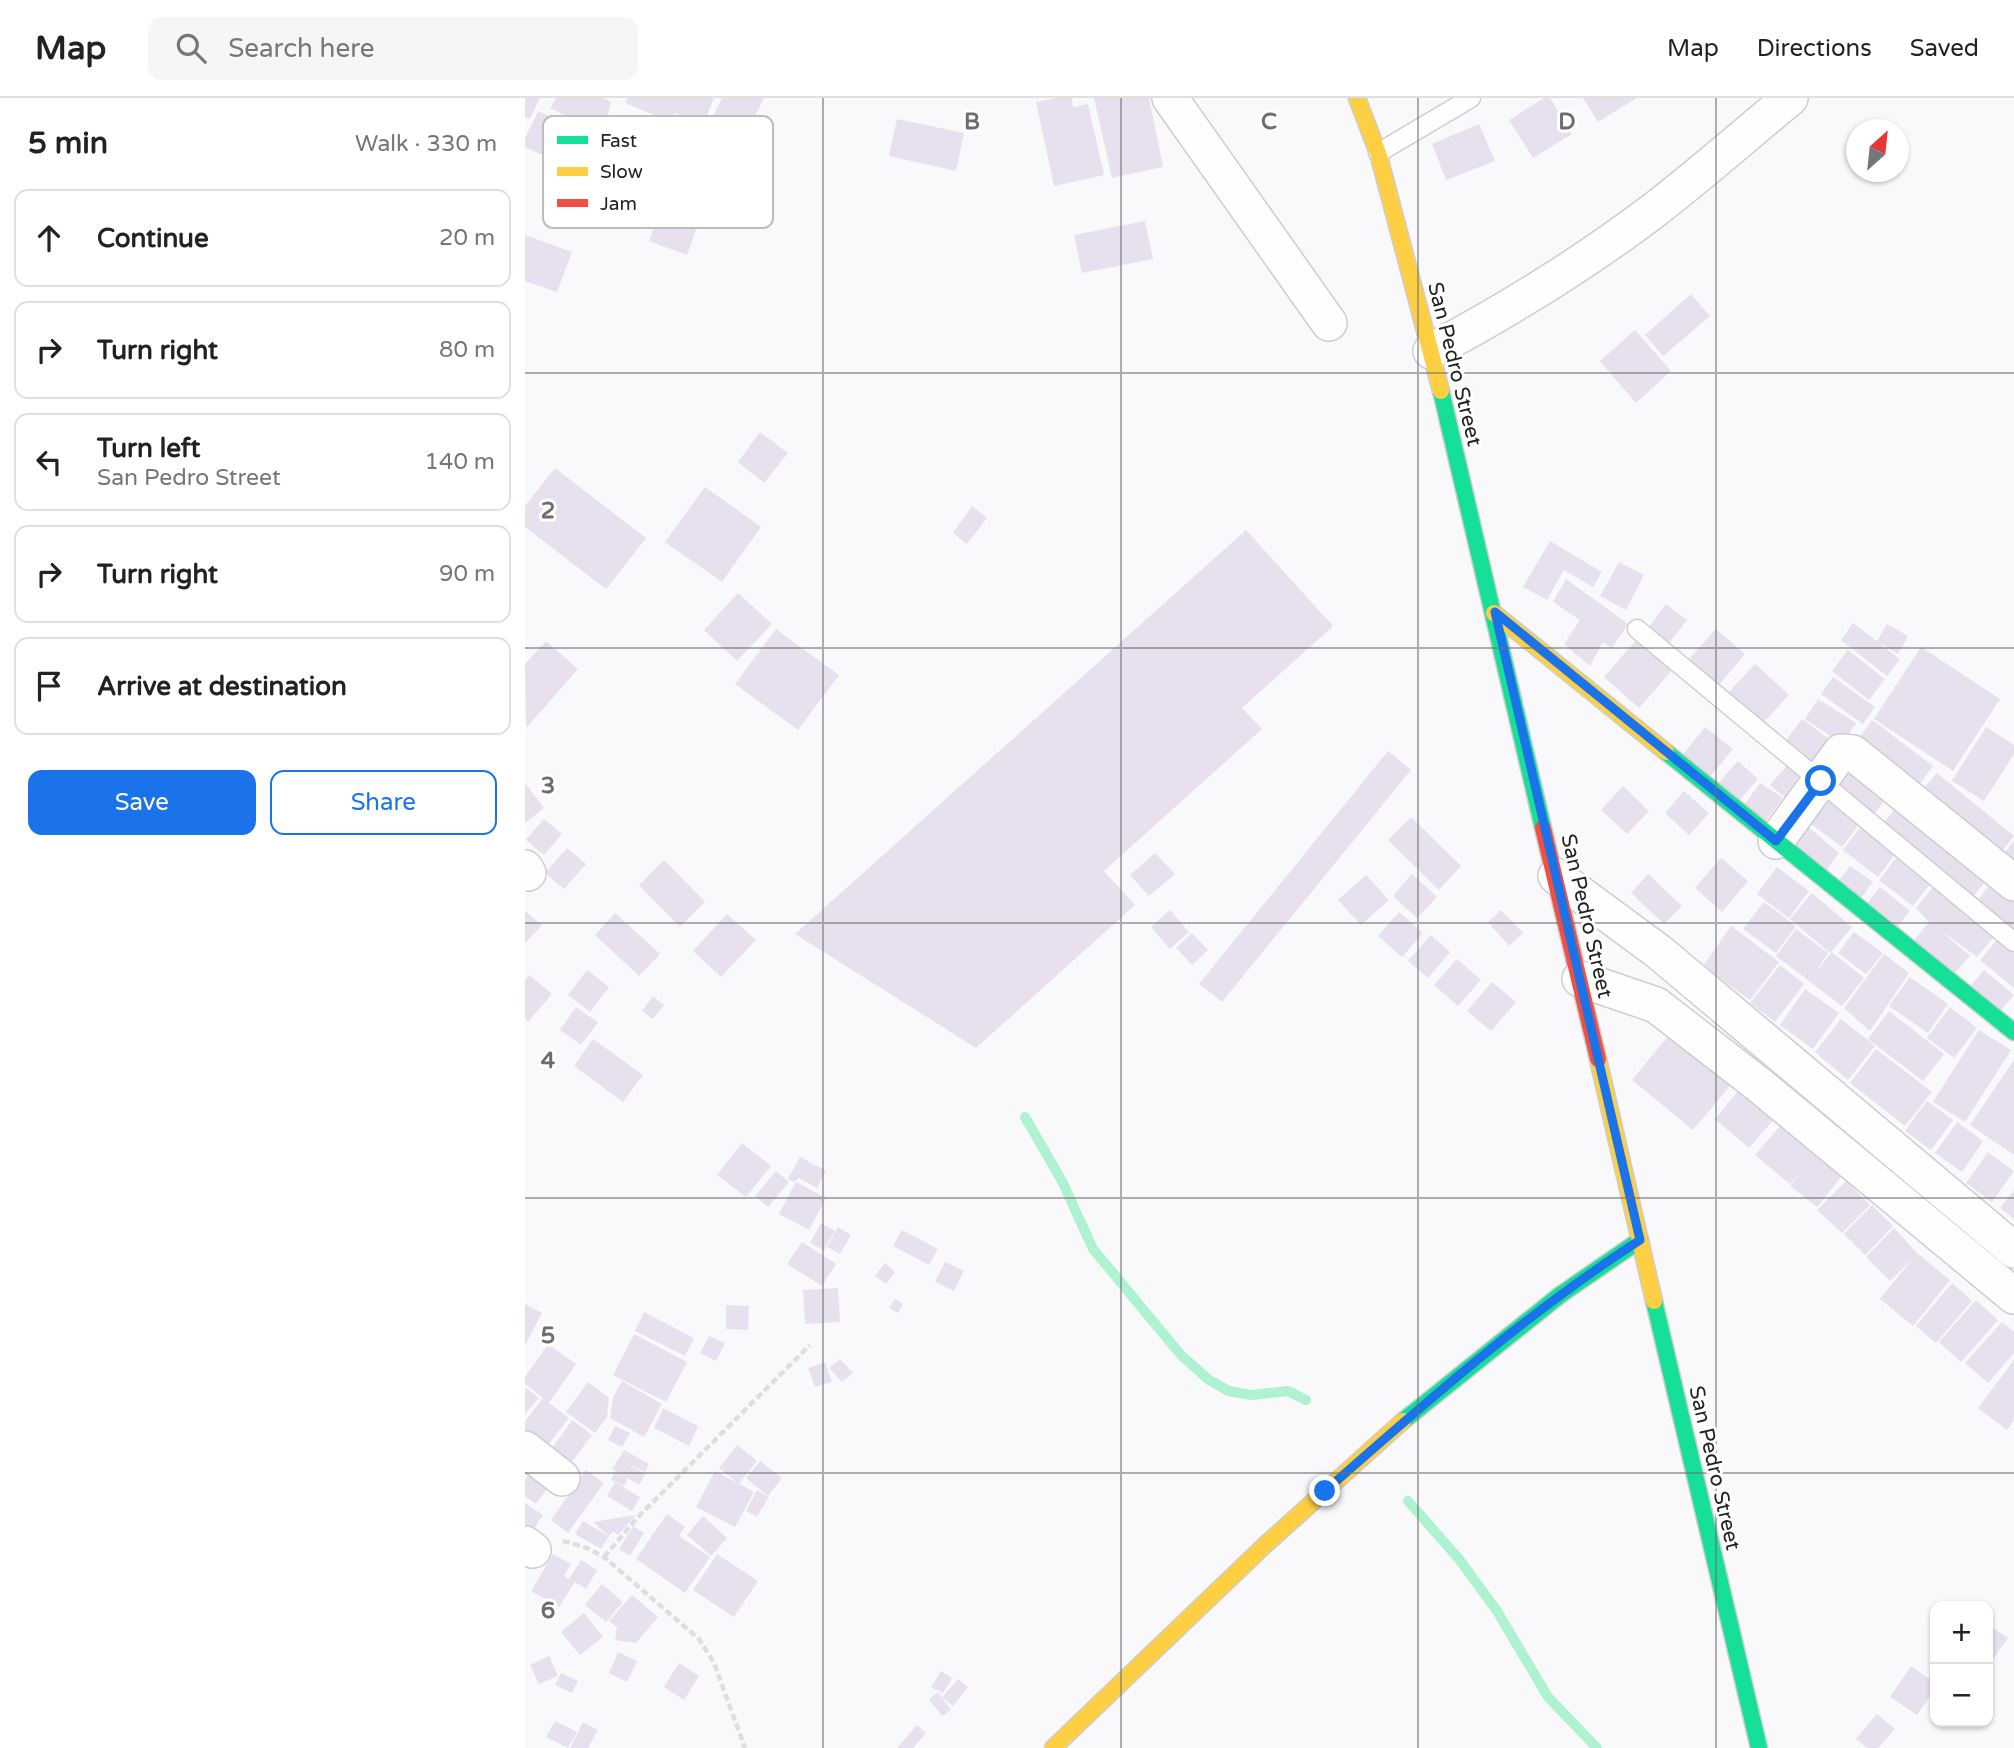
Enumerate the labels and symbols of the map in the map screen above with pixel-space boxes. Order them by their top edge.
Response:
text: B [964,108,980,136]
text: C [1261,108,1277,136]
text: D [1558,108,1576,136]
legend [543,116,773,228]
north arrow [1846,119,1909,182]
text: Fast [600,130,637,152]
text: Slow [600,161,643,183]
text: Jam [600,193,637,215]
street label: San Pedro Street [1422,280,1487,449]
text: 2 [541,497,555,525]
route start [1805,765,1836,796]
text: 3 [541,772,555,800]
street label: San Pedro Street [1555,831,1618,1001]
text: 4 [541,1047,556,1075]
text: 5 [541,1322,555,1350]
street label: San Pedro Street [1683,1383,1746,1553]
route end [1309,1475,1340,1506]
text: 6 [541,1597,555,1625]

